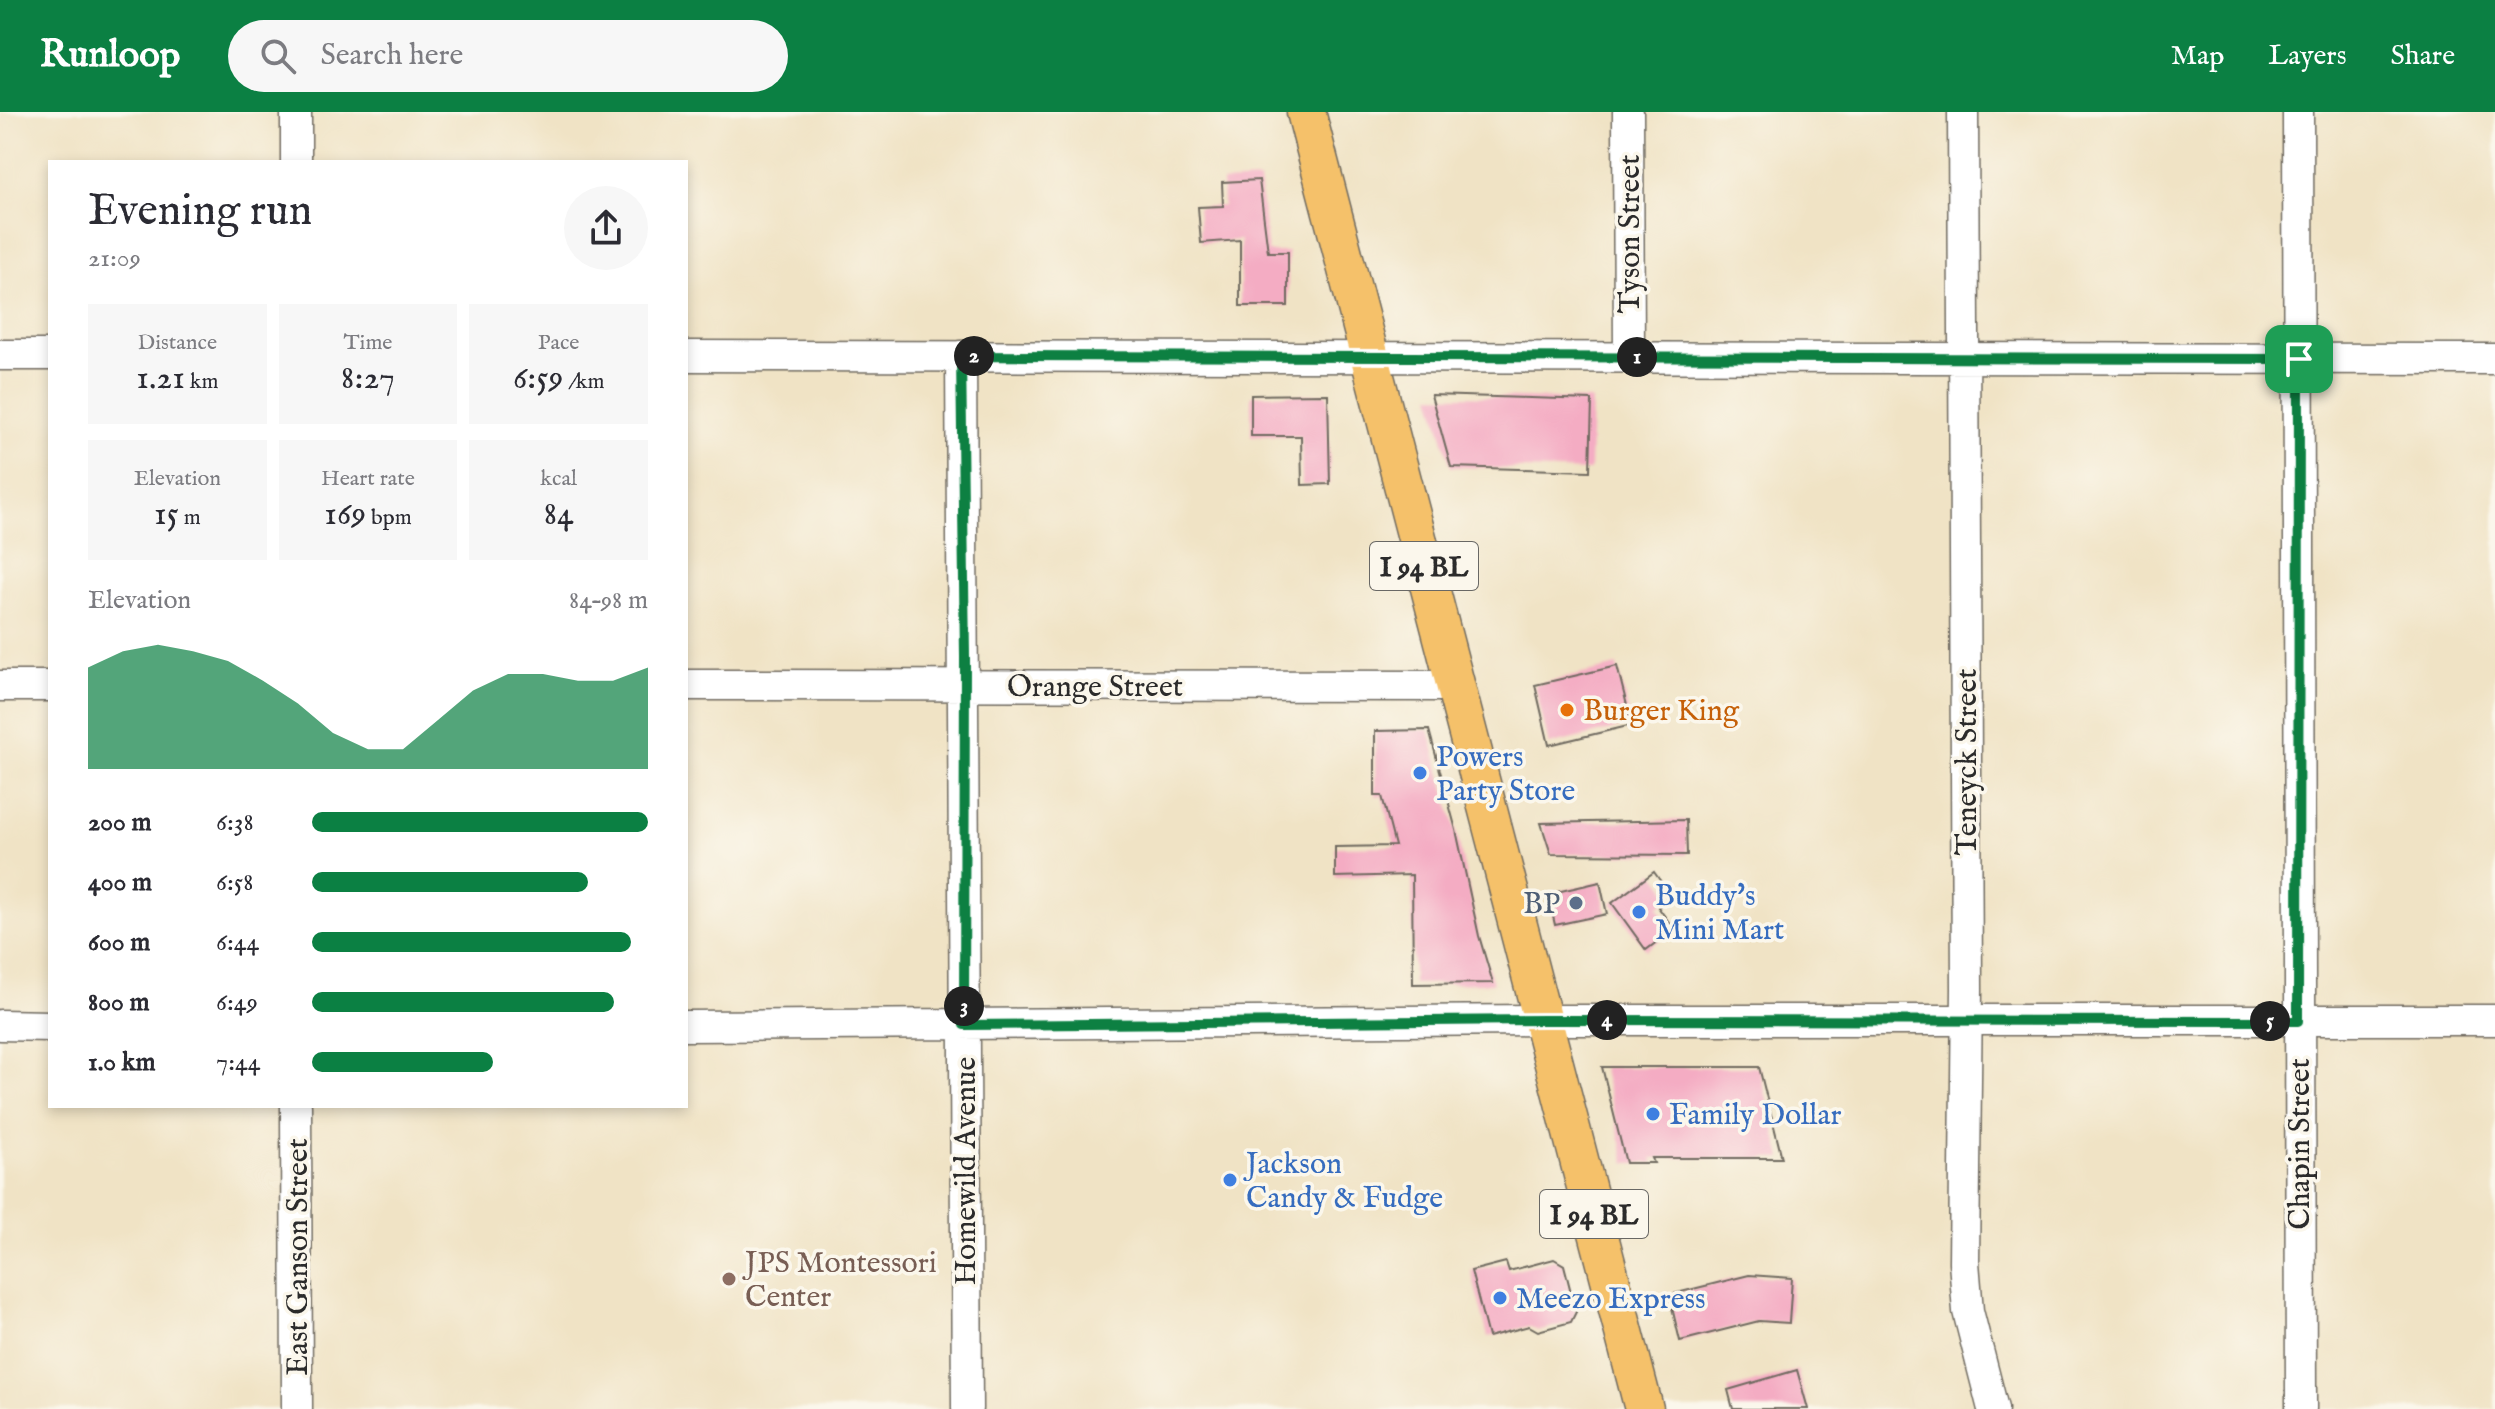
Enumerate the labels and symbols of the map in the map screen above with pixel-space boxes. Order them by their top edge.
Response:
street label: Tyson Street [1612,155,1650,313]
pin [2265,325,2333,393]
pin: 2 [954,336,994,376]
pin: 1 [1617,337,1657,377]
road number: I 94 BL [1370,542,1478,590]
street label: Teneyck Street [1949,668,1987,856]
street label: Orange Street [1007,669,1183,707]
place label: Burger King [1583,693,1740,731]
marker: Burger King [1558,701,1576,719]
place label: Powers Party Store [1436,739,1575,811]
marker: Powers Party Store [1411,764,1429,782]
place label: Buddy's Mini Mart [1655,878,1784,950]
place label: BP [1523,886,1560,924]
marker: BP [1567,894,1585,912]
marker: Buddy's Mini Mart [1630,903,1648,921]
pin: 3 [944,986,984,1026]
pin: 4 [1587,1000,1627,1040]
pin: 5 [2250,1001,2290,1041]
street label: Homewild Avenue [948,1057,986,1285]
street label: Chapin Street [2282,1058,2320,1230]
place label: Family Dollar [1669,1097,1842,1135]
marker: Family Dollar [1644,1105,1662,1123]
street label: East Ganson Street [280,1138,318,1376]
place label: Jackson Candy & Fudge [1243,1146,1443,1218]
marker: Jackson Candy & Fudge [1221,1171,1239,1189]
road number: I 94 BL [1540,1190,1648,1238]
place label: JPS Montessori Center [742,1245,937,1317]
marker: JPS Montessori Center [720,1270,738,1288]
place label: Meezo Express [1516,1281,1706,1319]
marker: Meezo Express [1491,1289,1509,1307]

